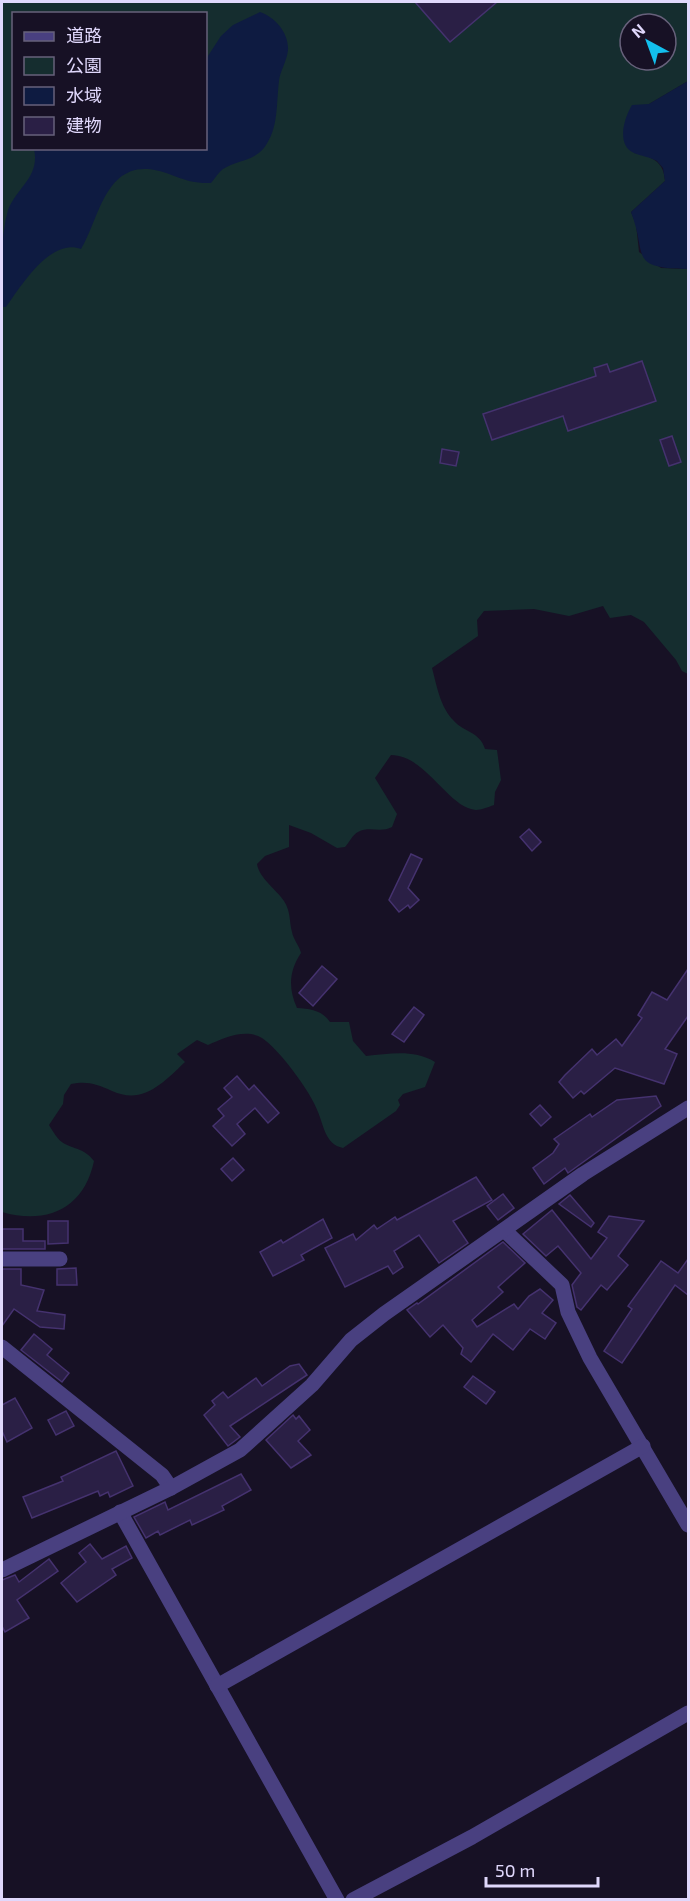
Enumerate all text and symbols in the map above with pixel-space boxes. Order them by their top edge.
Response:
legend [12,12,207,150]
north arrow [618,12,678,72]
text: N [627,19,648,41]
text: 道路 [66,24,102,46]
text: 公園 [66,54,102,76]
text: 水域 [66,84,102,106]
text: 建物 [66,114,102,136]
scale bar [486,1850,598,1888]
text: 50 m [495,1859,535,1881]

